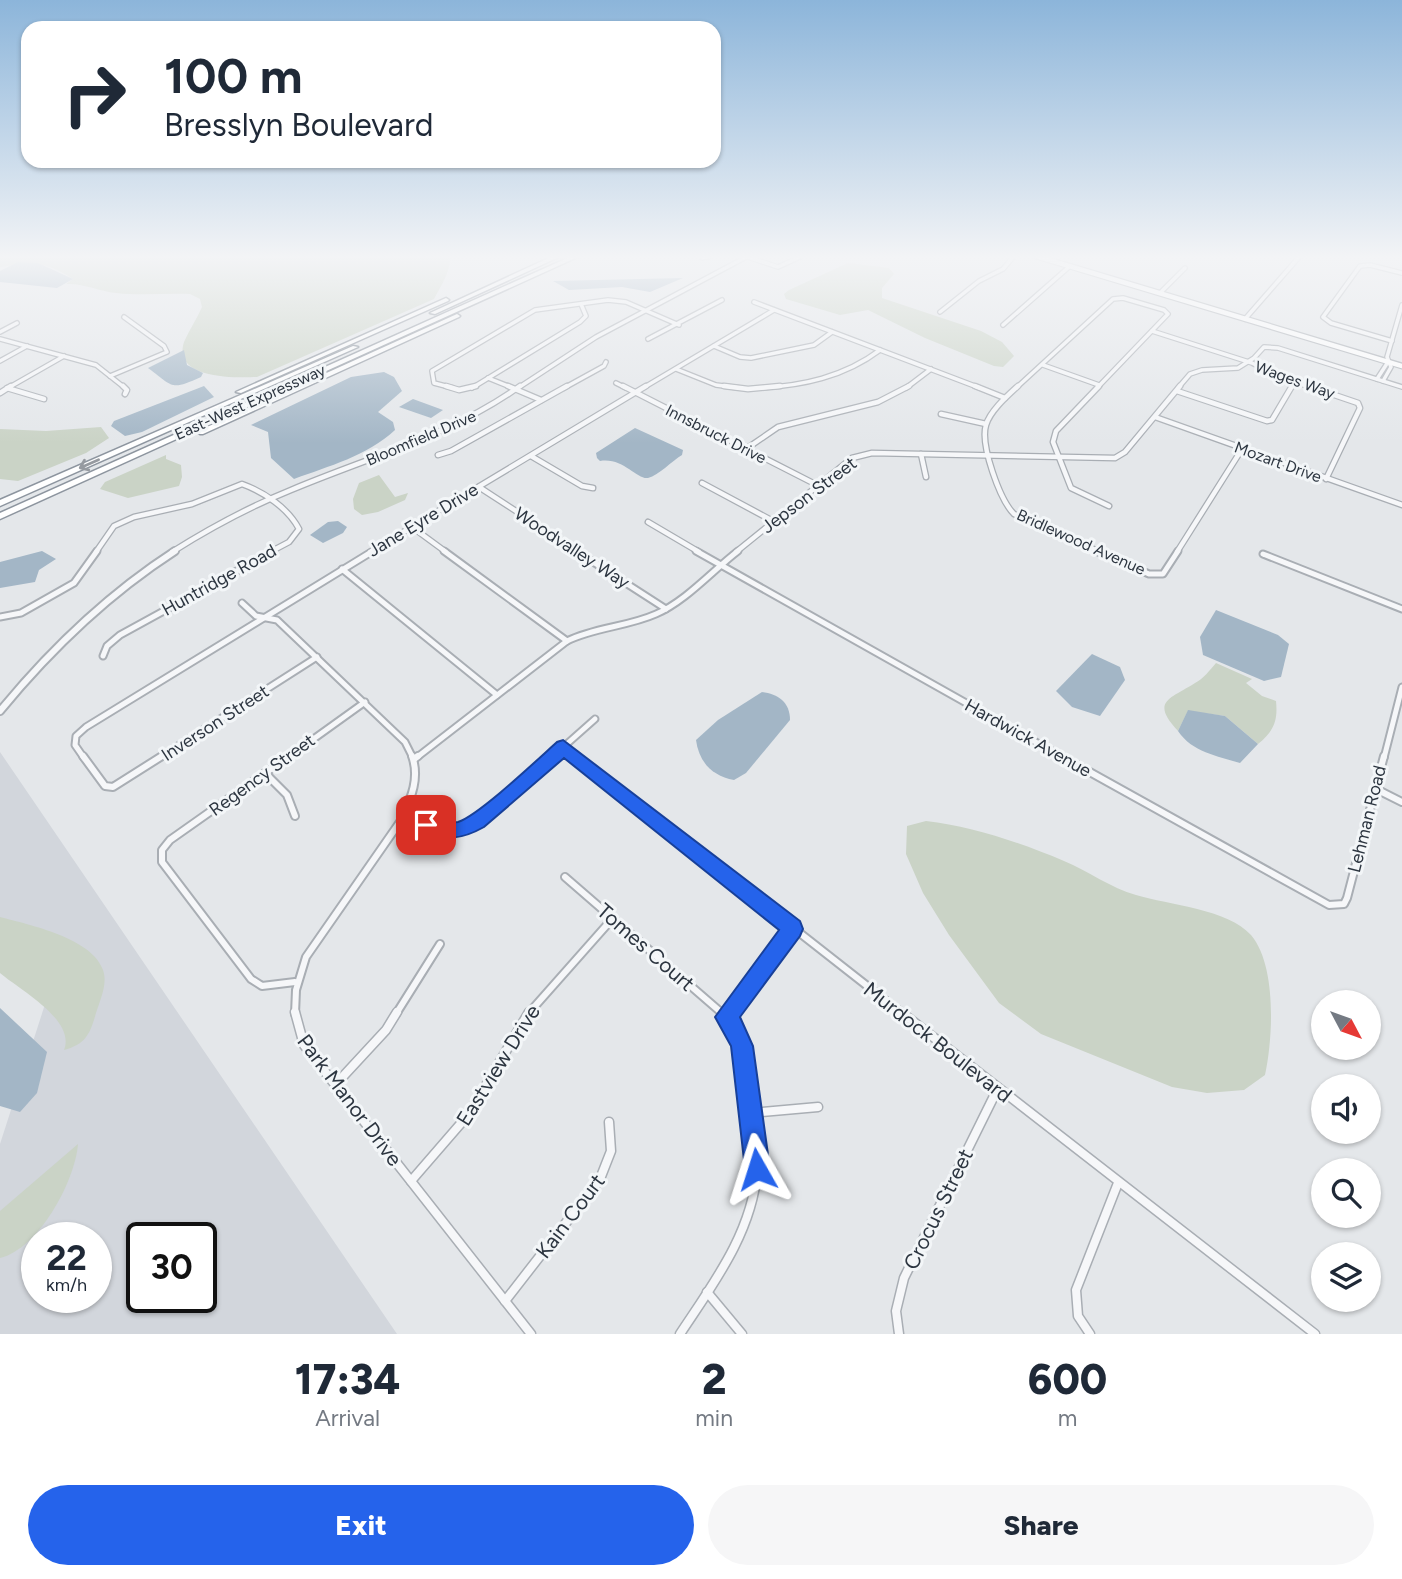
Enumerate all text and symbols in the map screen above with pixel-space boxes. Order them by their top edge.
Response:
text: 100 m [164,46,303,105]
icon: right [49,49,140,140]
text: Bresslyn Boulevard [164,106,434,144]
street label: Wages Way [1252,357,1338,403]
street label: East-West Expressway [172,360,329,444]
street label: Innsbruck Drive [662,400,770,468]
street label: Bloomfield Drive [363,406,479,470]
street label: Mozart Drive [1232,437,1324,487]
street label: Jepson Street [757,452,861,538]
one-way arrow [79,458,100,471]
street label: Jane Eyre Drive [364,478,482,562]
street label: Woodvalley Way [510,503,634,594]
street label: Bridlewood Avenue [1014,505,1148,579]
street label: Huntridge Road [158,539,280,621]
street label: Inverson Street [157,680,273,766]
street label: Hardwick Avenue [961,694,1095,782]
street label: Regency Street [205,729,319,821]
street label: Lehman Road [1343,763,1391,875]
pin [396,795,456,855]
icon: arrive [407,806,445,844]
street label: Tomes Court [592,898,700,996]
street label: Murdock Boulevard [859,976,1017,1108]
north arrow [1311,990,1381,1060]
map controls [1311,990,1381,1312]
street label: Eastview Drive [451,1000,545,1130]
street label: Park Manor Drive [292,1029,408,1171]
button: sound [1311,1074,1381,1144]
position arrow [720,1132,794,1206]
street label: Crocus Street [898,1144,978,1273]
button: search [1311,1158,1381,1228]
street label: Kain Court [530,1169,610,1263]
speed limit sign: 30 [126,1222,217,1313]
text: 22 [46,1237,87,1279]
button: layers [1311,1242,1381,1312]
text: km/h [46,1274,87,1296]
text: 17:34 [295,1354,400,1405]
text: 2 [702,1354,726,1405]
text: 600 [1028,1354,1107,1405]
text: Arrival [315,1404,380,1432]
text: min [695,1404,733,1432]
text: m [1058,1404,1077,1432]
button: Exit [28,1485,694,1565]
button: Share [708,1485,1374,1565]

